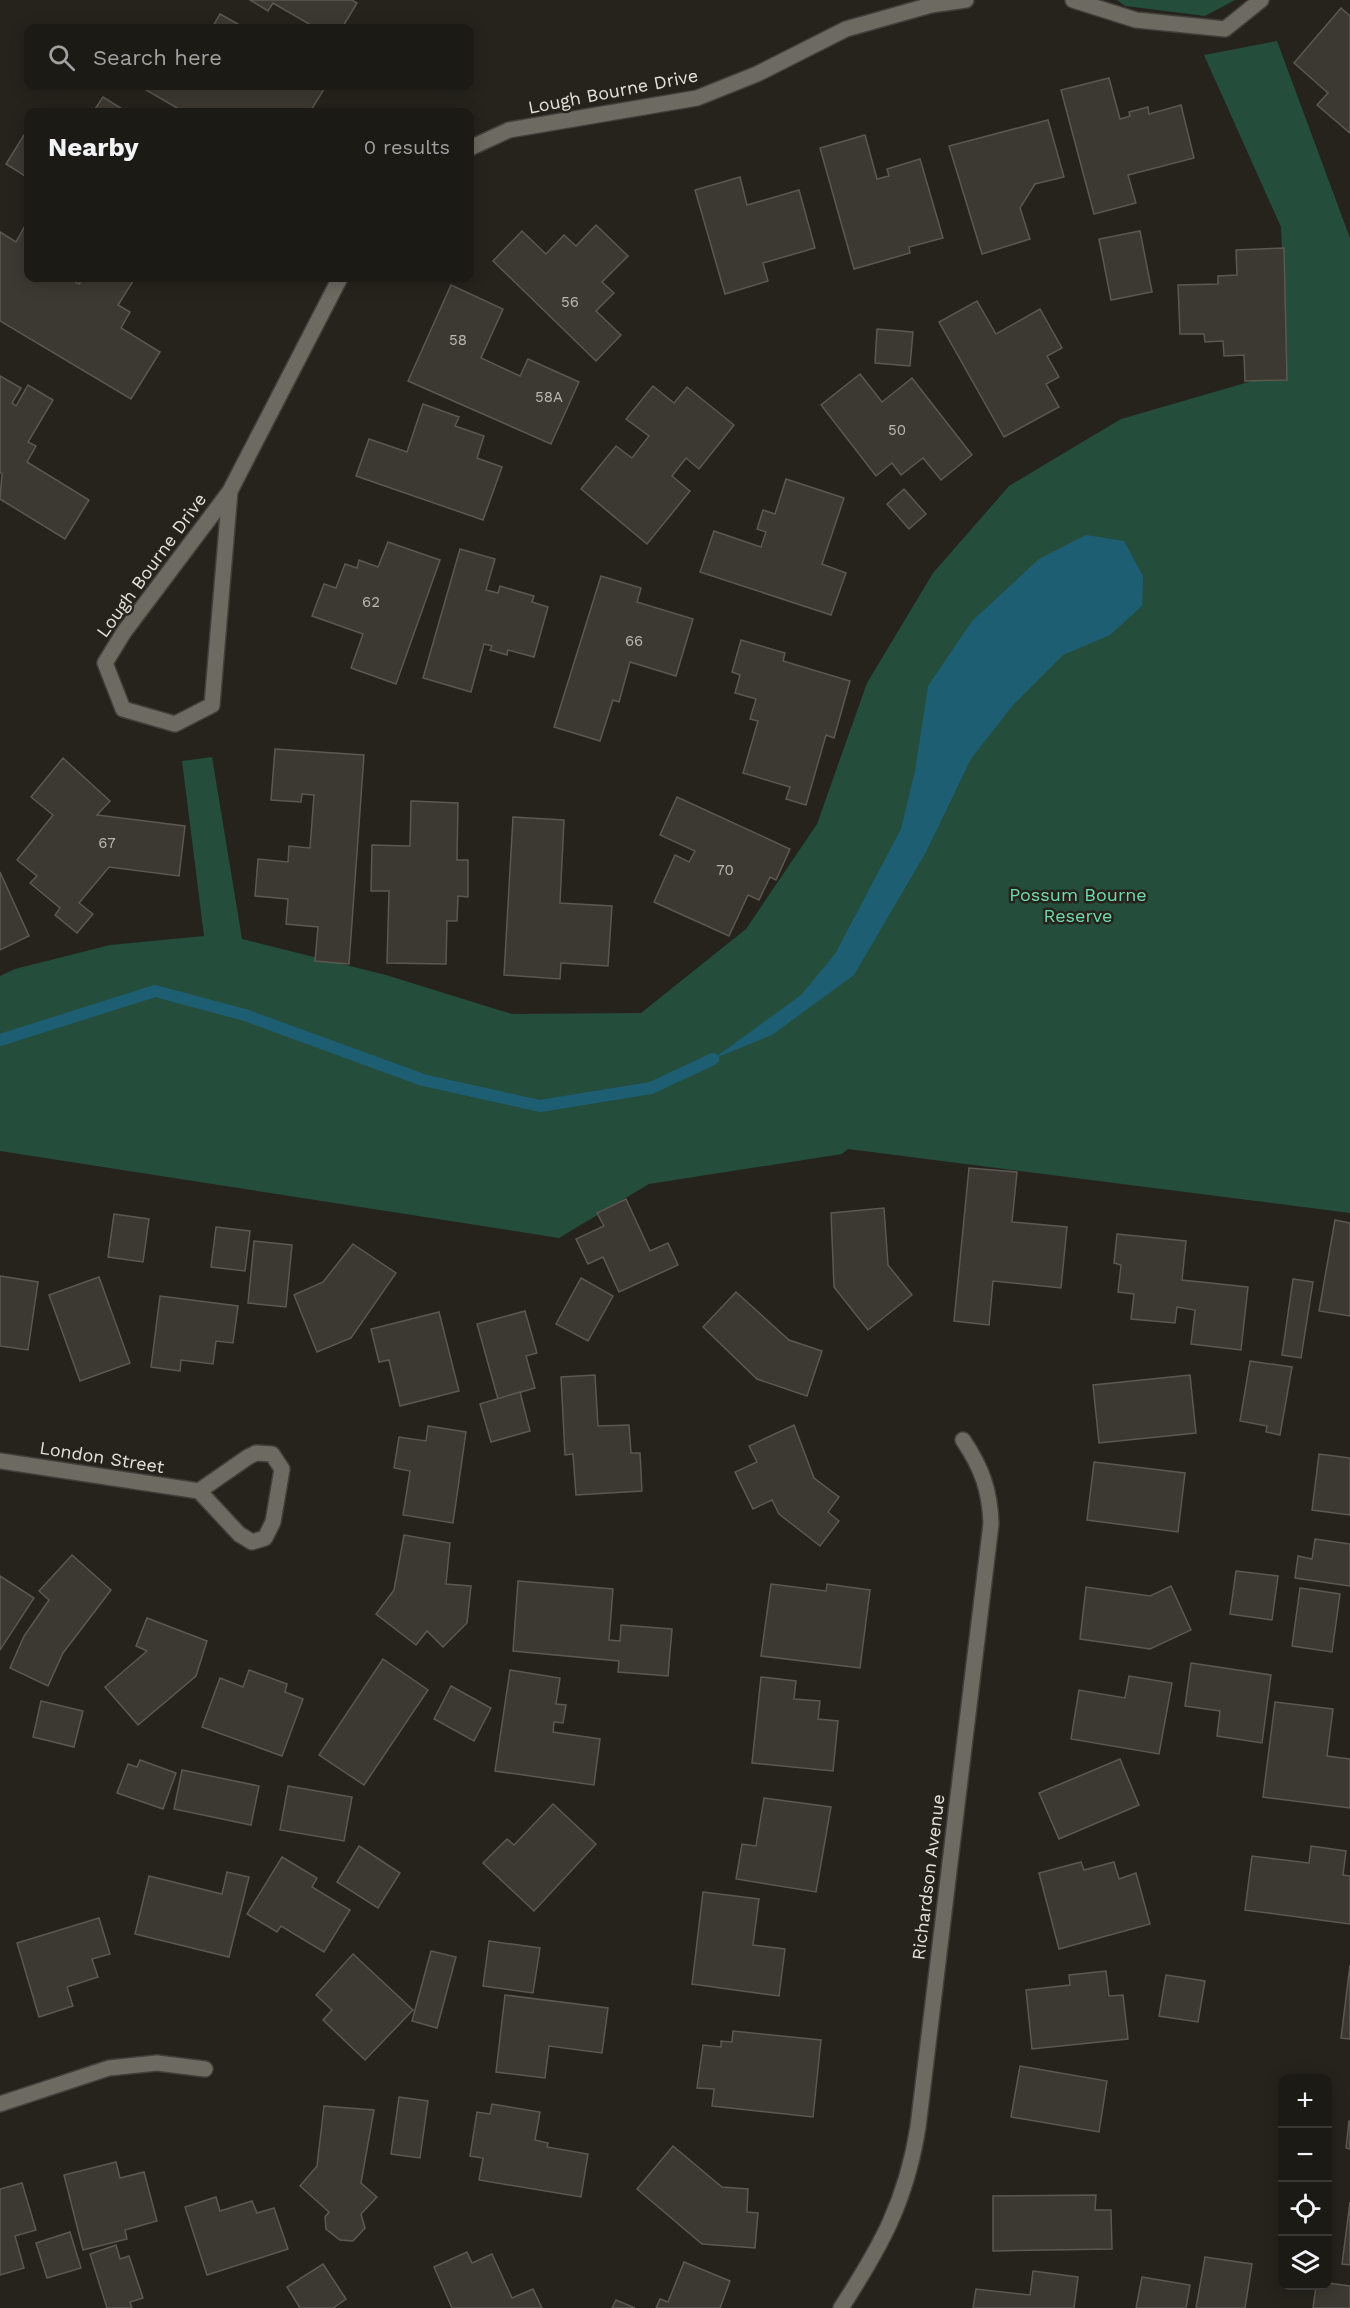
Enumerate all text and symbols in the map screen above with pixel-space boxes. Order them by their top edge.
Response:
search box [24,24,474,90]
icon: search [45,41,78,74]
text: Search here [93,45,222,70]
street label: Lough Bourne Drive [526,64,700,118]
text: Nearby [48,132,139,162]
text: 0 results [364,135,450,159]
house number: 56 [561,293,579,311]
house number: 58 [449,331,467,349]
house number: 58A [535,388,563,406]
house number: 50 [888,421,906,439]
street label: Lough Bourne Drive [92,489,210,641]
house number: 62 [362,593,380,611]
house number: 66 [625,632,643,650]
house number: 67 [98,834,116,852]
house number: 70 [716,861,734,879]
park label: Possum Bourne Reserve [1009,884,1147,926]
street label: London Street [38,1437,166,1477]
street label: Richardson Avenue [907,1793,949,1961]
map controls [1278,2074,1332,2290]
button: + [1278,2074,1332,2128]
button: − [1278,2128,1332,2182]
button: locate [1278,2182,1332,2236]
button: layers [1278,2236,1332,2290]

